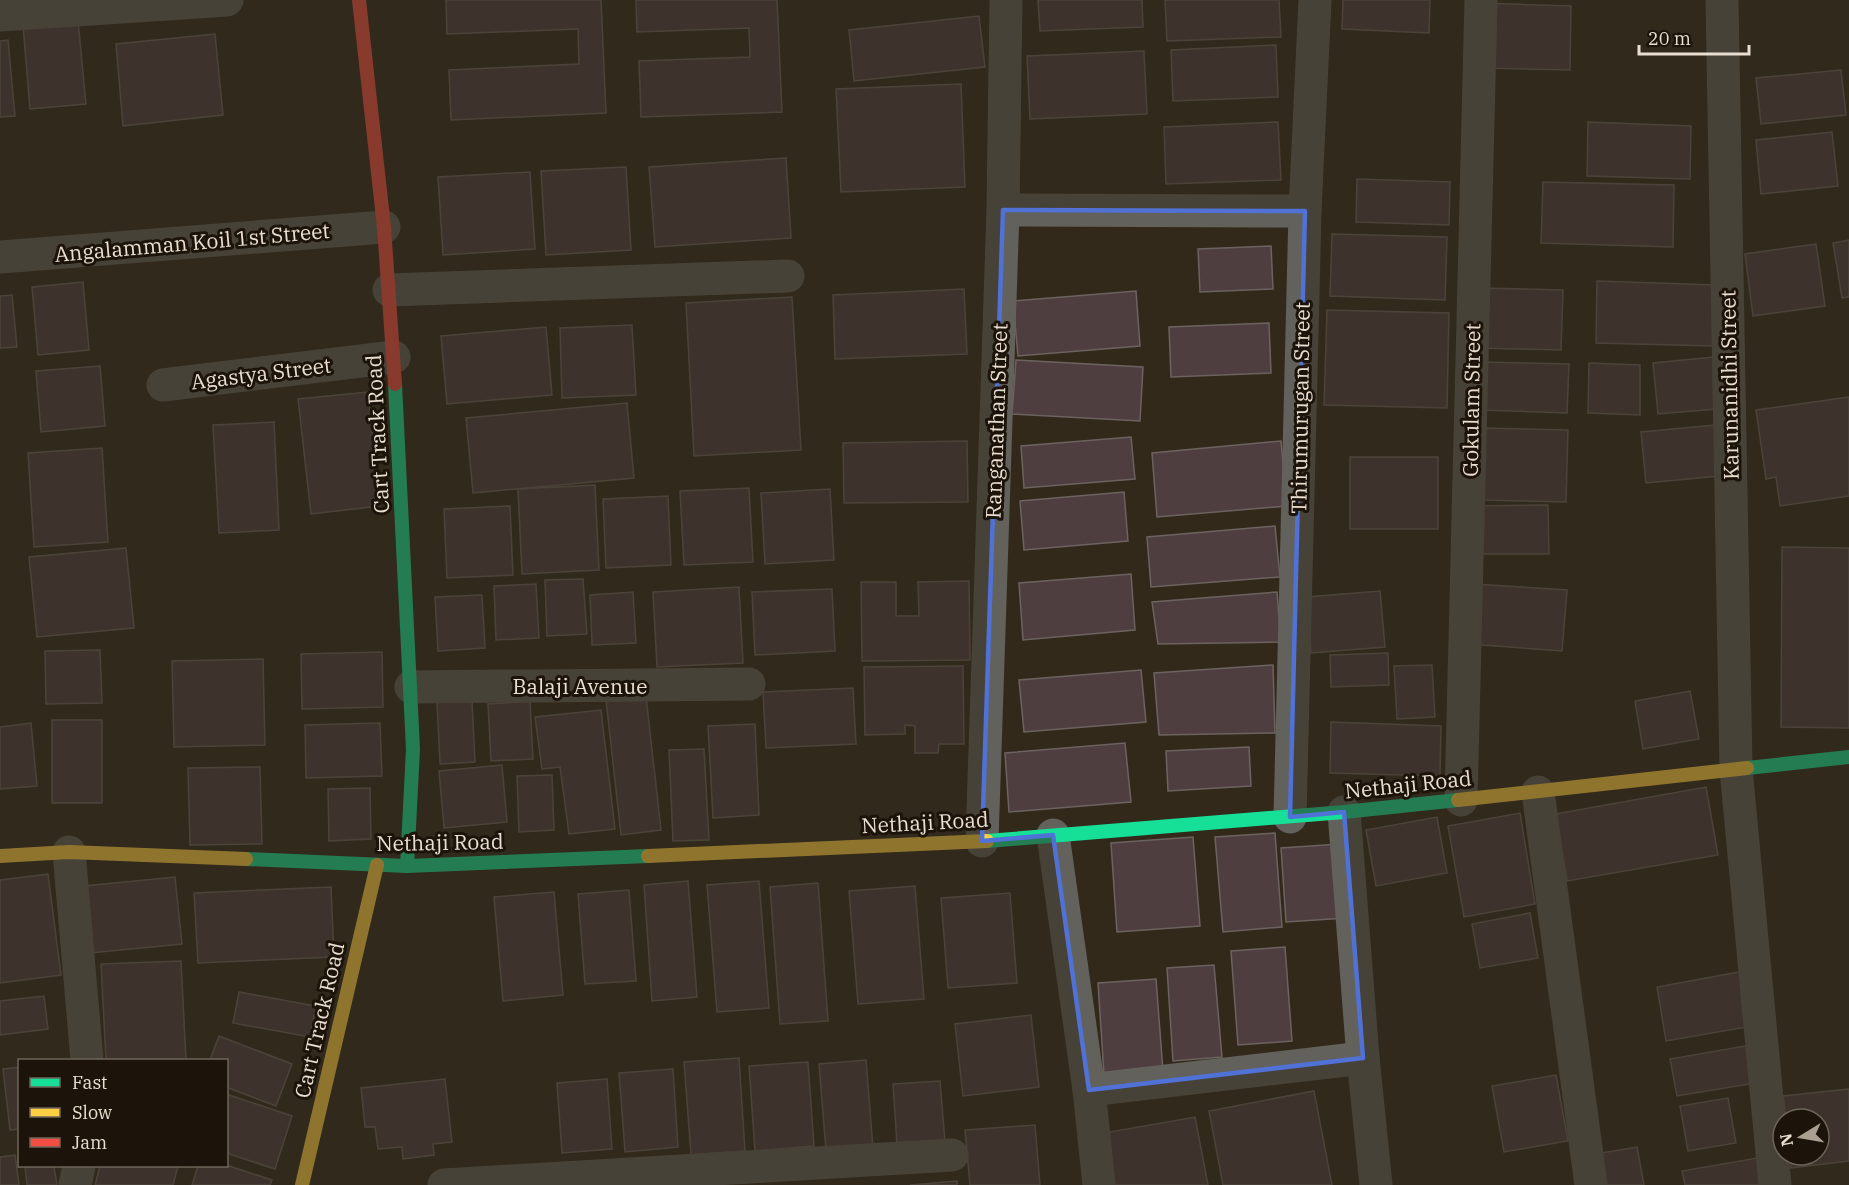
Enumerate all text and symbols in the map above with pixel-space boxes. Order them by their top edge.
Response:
scale bar [1639,18,1748,56]
text: 20 m [1648,27,1691,50]
street label: Angalamman Koil 1st Street [53,216,331,268]
street label: Karunanidhi Street [1713,290,1745,480]
street label: Thirumurugan Street [1284,302,1316,514]
street label: Ranganathan Street [979,323,1013,519]
street label: Gokulam Street [1456,323,1486,477]
street label: Agastya Street [189,351,333,395]
street label: Cart Track Road [359,354,395,514]
street label: Balaji Avenue [513,672,647,700]
street label: Nethaji Road [1343,763,1473,805]
street label: Nethaji Road [861,805,990,839]
street label: Nethaji Road [376,827,504,857]
street label: Cart Track Road [287,939,351,1101]
legend [18,1059,228,1167]
text: Fast [72,1071,107,1094]
text: Slow [72,1101,112,1124]
north arrow [1771,1107,1831,1167]
text: Jam [72,1131,107,1154]
text: N [1775,1132,1797,1148]

